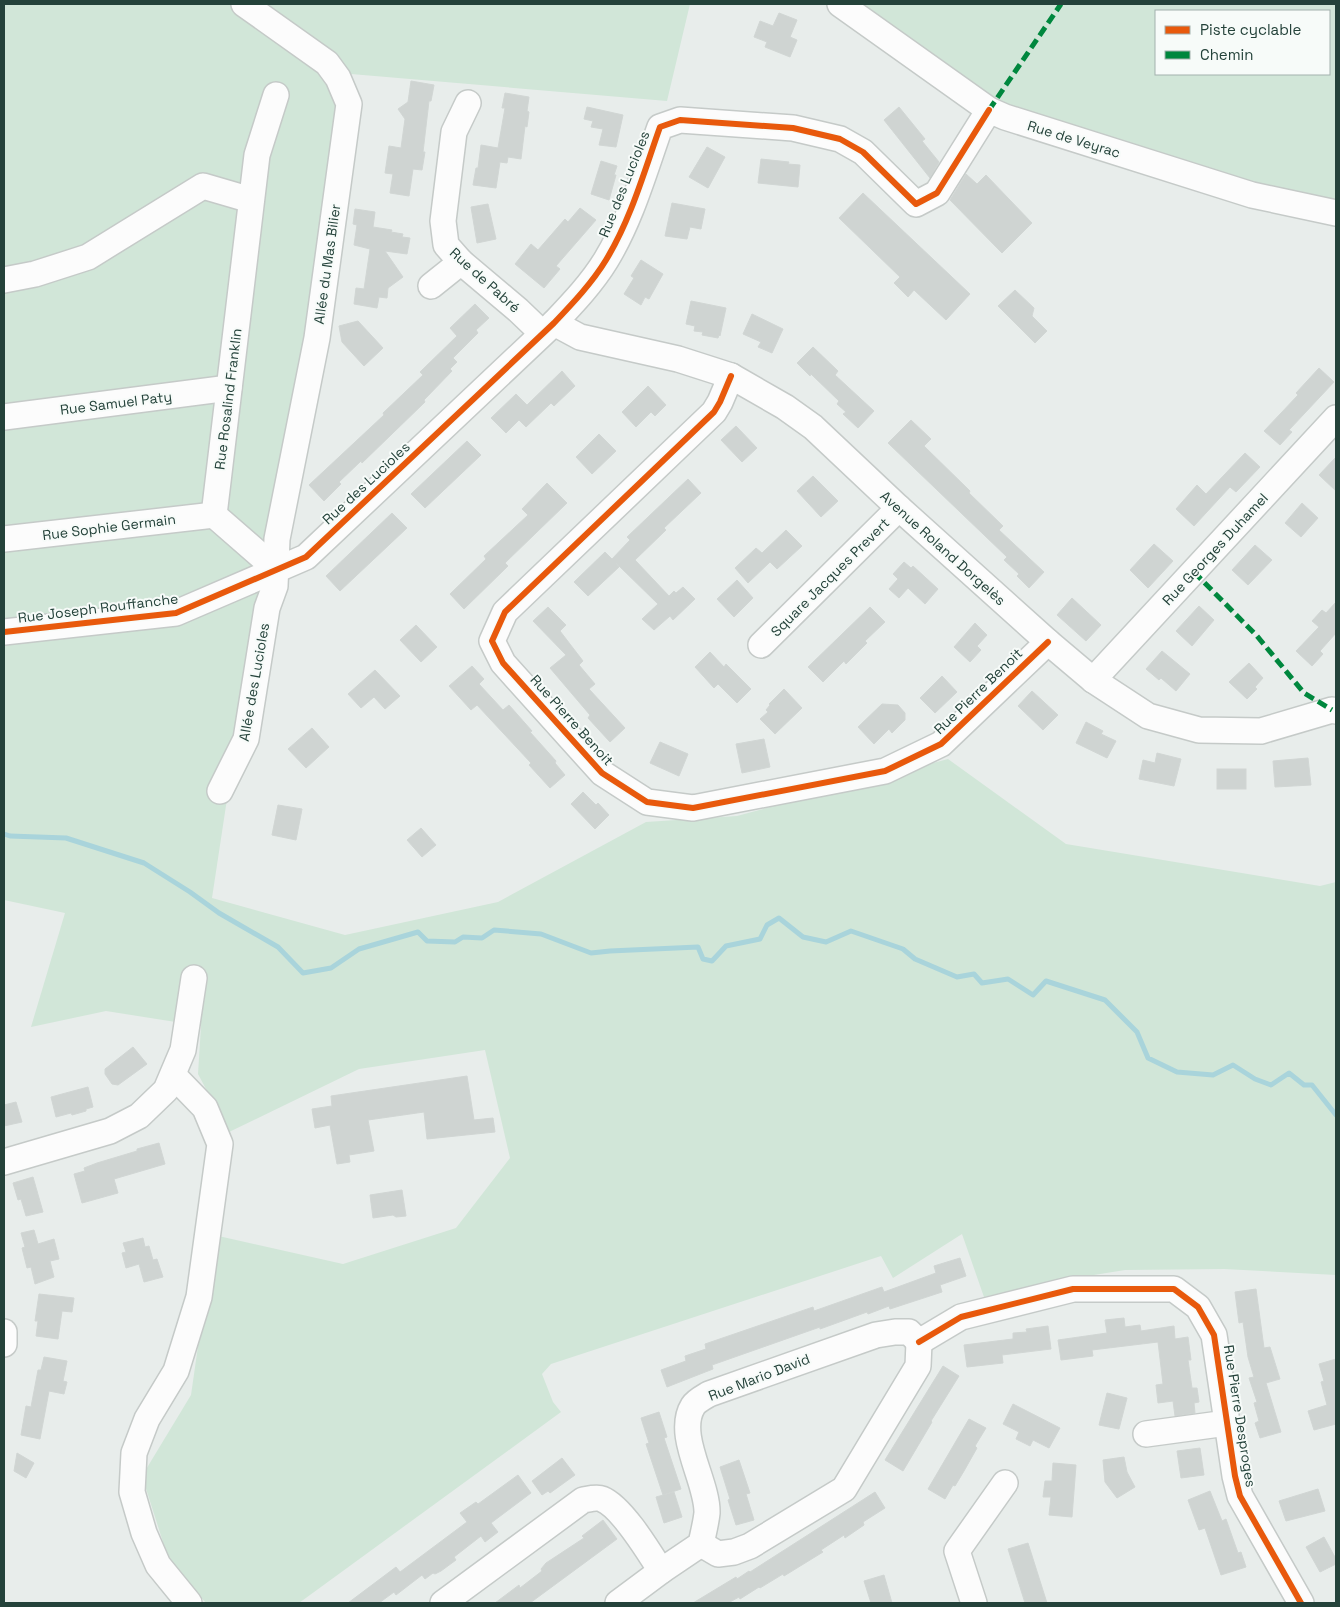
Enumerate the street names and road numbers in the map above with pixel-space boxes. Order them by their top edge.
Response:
street label: Rue de Veyrac [1025,116,1123,162]
street label: Rue des Lucioles [594,128,654,240]
street label: Allée du Mas Bilier [310,203,344,325]
street label: Rue de Pabré [446,244,524,316]
street label: Rue Rosalind Franklin [210,327,246,471]
street label: Rue Samuel Paty [59,387,173,419]
street label: Rue des Lucioles [318,438,414,528]
street label: Avenue Roland Dorgelès [877,487,1009,609]
street label: Rue Georges Duhamel [1158,489,1272,609]
street label: Rue Sophie Germain [41,510,177,544]
street label: Square Jacques Prevert [767,514,893,640]
street label: Rue Joseph Rouffanche [17,589,179,627]
street label: Allée des Lucioles [235,621,273,743]
street label: Rue Pierre Benoit [930,644,1026,738]
street label: Rue Pierre Benoit [526,671,618,769]
street label: Rue Pierre Desproges [1220,1344,1260,1488]
street label: Rue Mario David [706,1349,812,1405]

